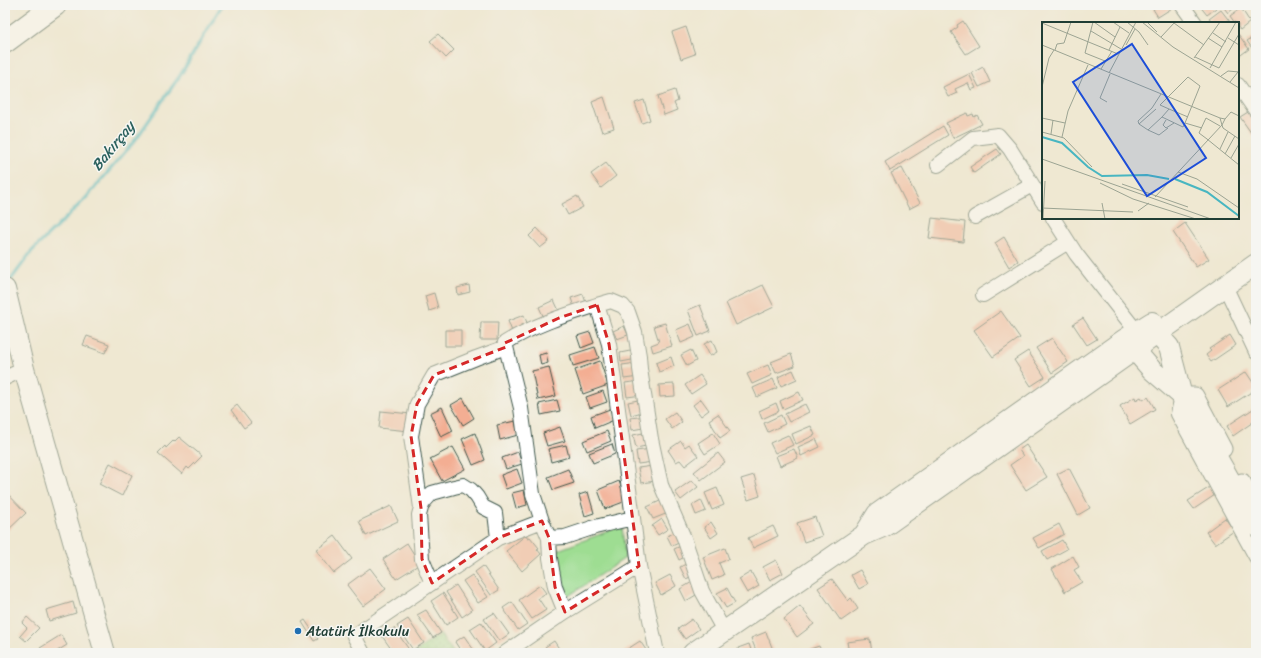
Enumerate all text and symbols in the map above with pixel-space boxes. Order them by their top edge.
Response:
inset map [1042,22,1239,219]
water label: Bakırçay [85,114,143,177]
place label: Atatürk İlkokulu [305,619,410,644]
marker: Atatürk İlkokulu [293,626,303,636]

